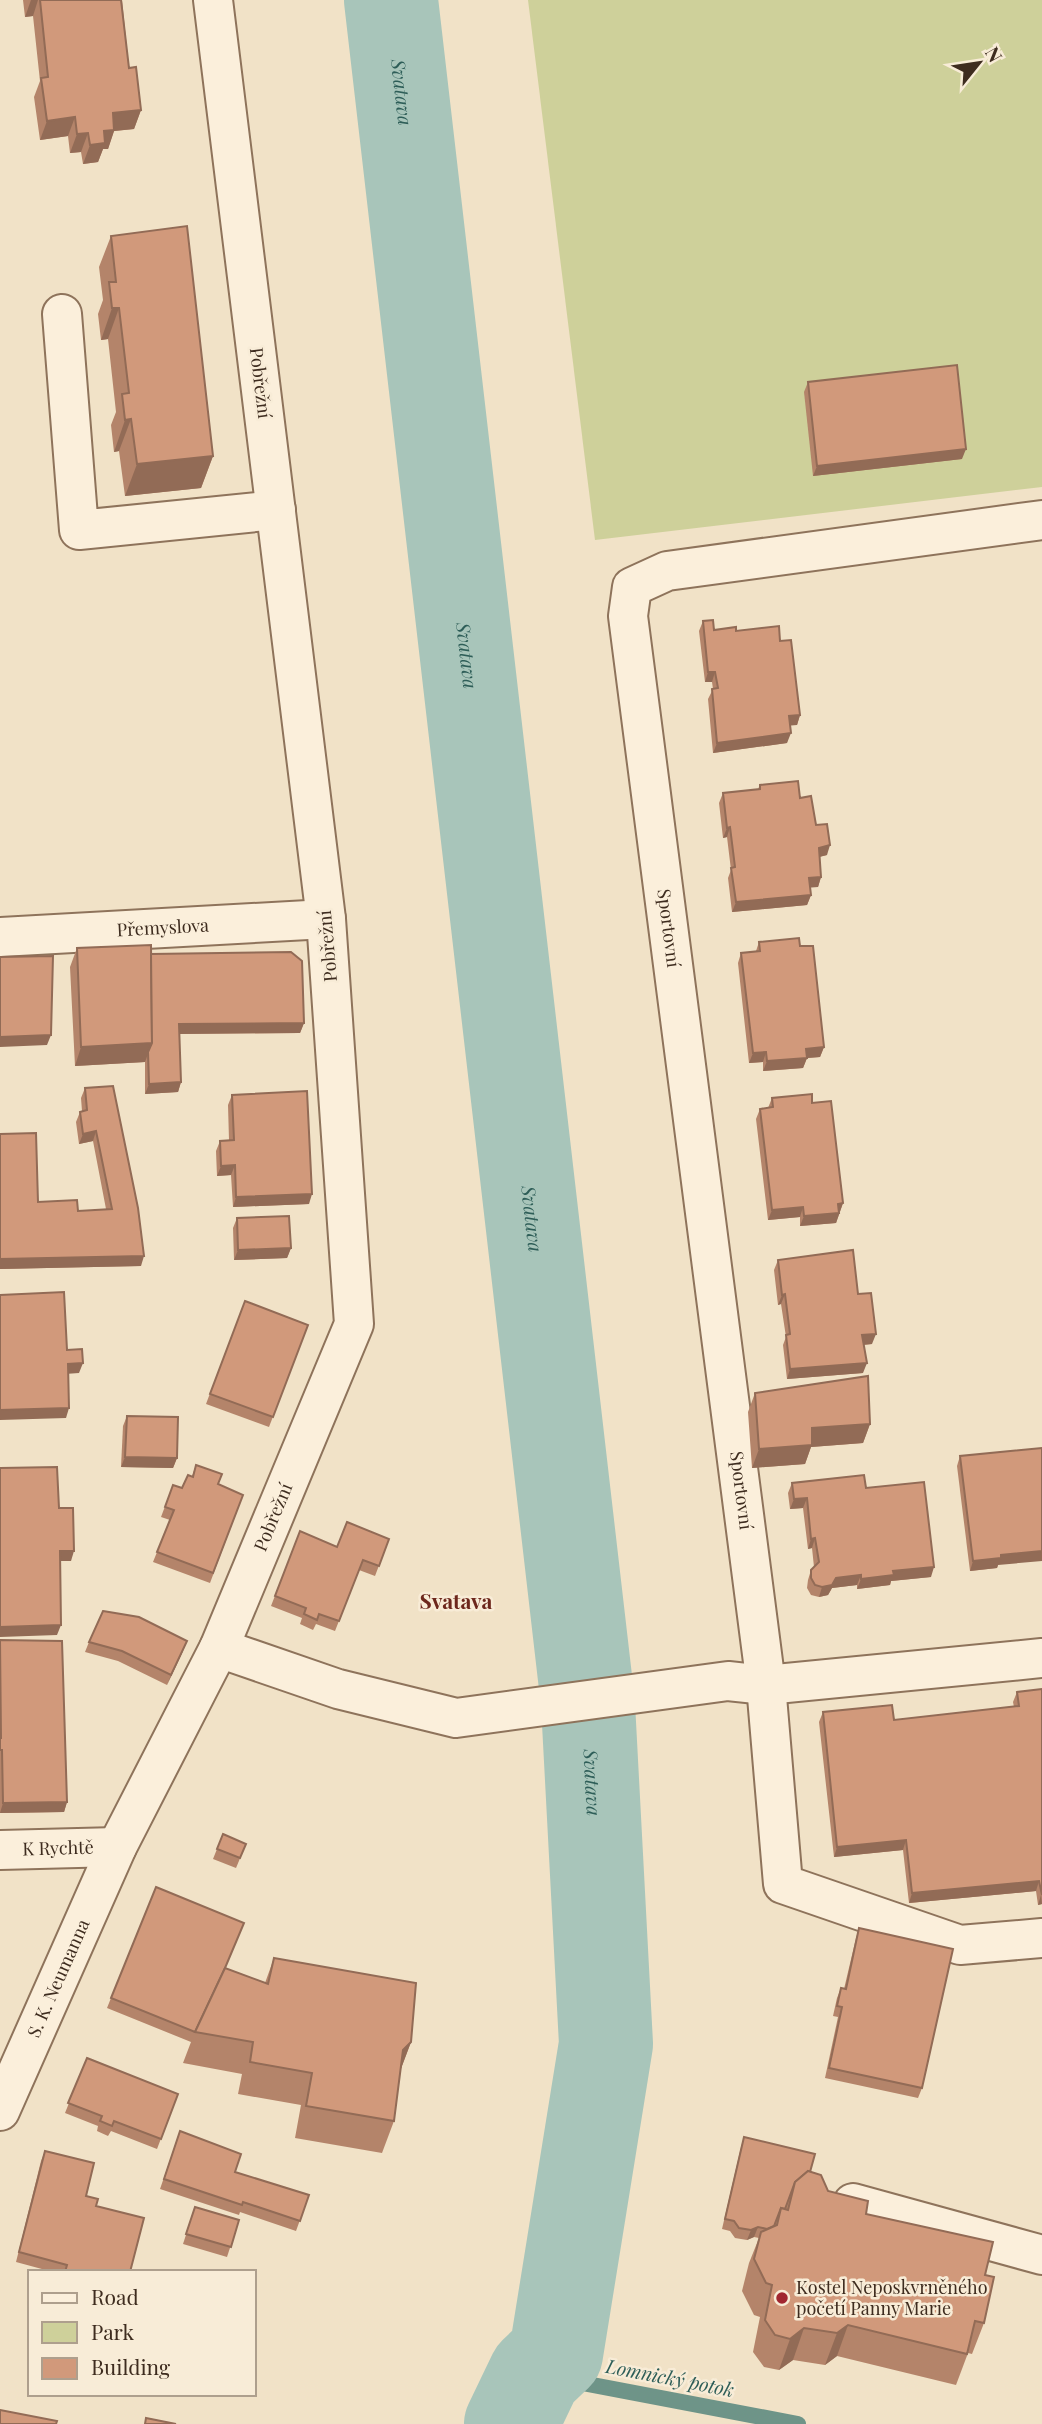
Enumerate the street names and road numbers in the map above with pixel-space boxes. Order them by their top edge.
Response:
street label: Pobřežní [245,346,277,420]
street label: Sportovní [652,887,686,969]
street label: Pobřežní [312,909,342,983]
street label: Přemyslova [116,912,210,942]
street label: Sportovní [725,1450,759,1531]
street label: Pobřežní [248,1479,297,1555]
street label: K Rychtě [22,1835,94,1860]
street label: S. K. Neumanna [21,1915,95,2041]

